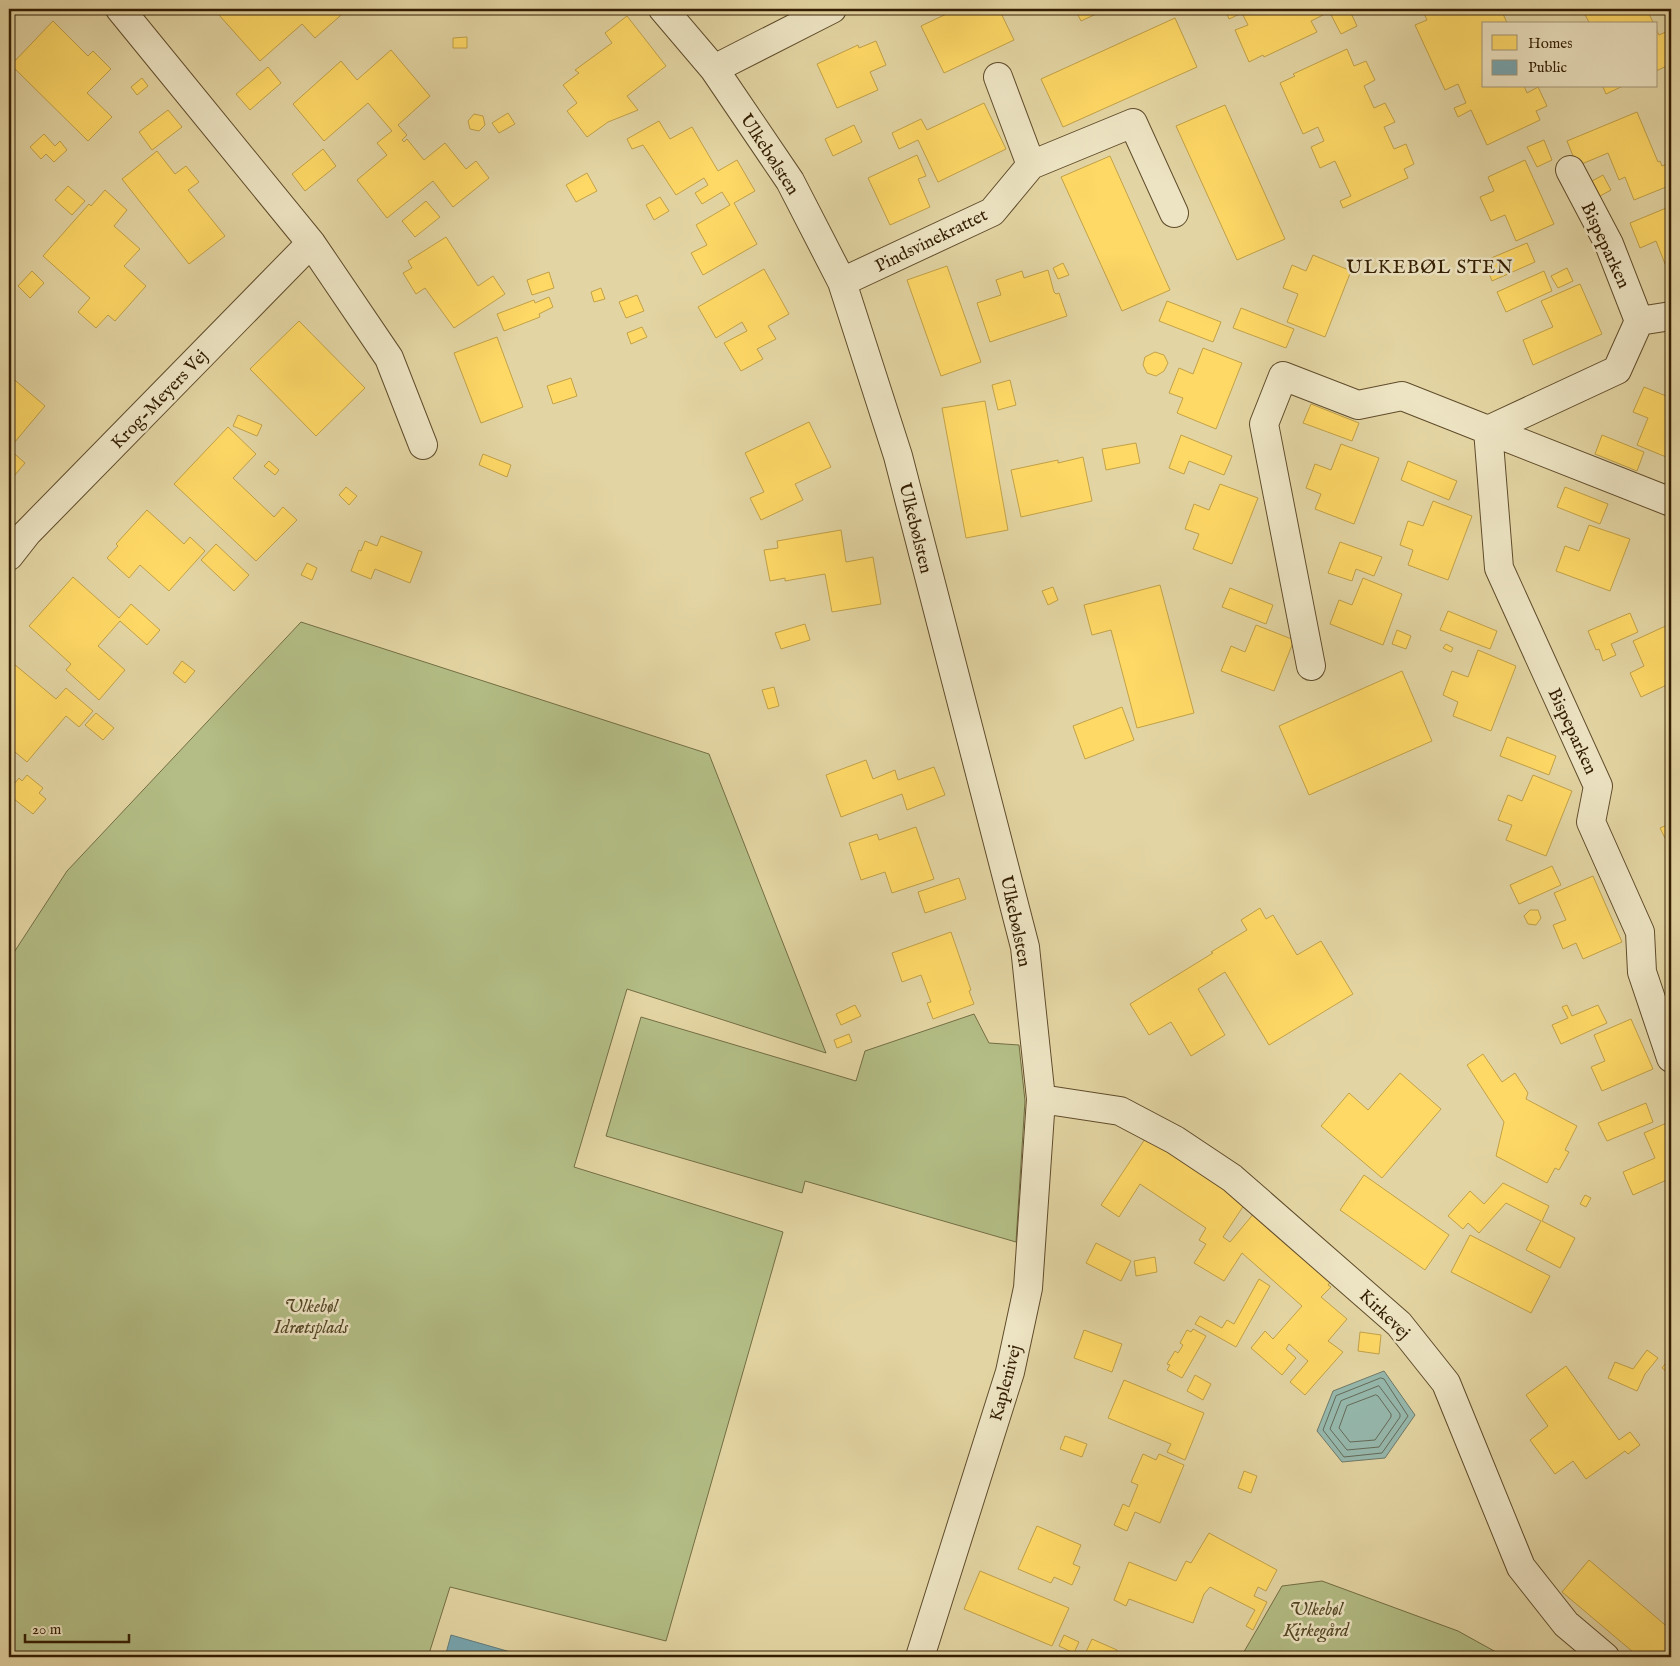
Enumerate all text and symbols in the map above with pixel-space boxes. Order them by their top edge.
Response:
legend [1482,22,1658,88]
text: Homes [1528,34,1572,53]
text: Public [1528,58,1567,77]
street label: Ulkebølsten [734,110,804,200]
street label: Bispeparken [1575,199,1635,293]
street label: Pindsvinekrattet [872,204,992,278]
district label: ULKEBØL STEN [1346,256,1514,280]
street label: Krog-Meyers Vej [107,345,213,455]
street label: Ulkebølsten [892,481,937,576]
street label: Bispeparken [1542,685,1602,779]
street label: Ulkebølsten [994,874,1035,969]
street label: Kirkevej [1353,1285,1414,1345]
park label: Ulkebøl Idrætsplads [273,1296,349,1340]
street label: Kaplenivej [985,1343,1028,1424]
park label: Ulkebøl Kirkegård [1282,1599,1350,1643]
scale bar [25,1611,129,1643]
text: 20 m [32,1620,62,1639]

